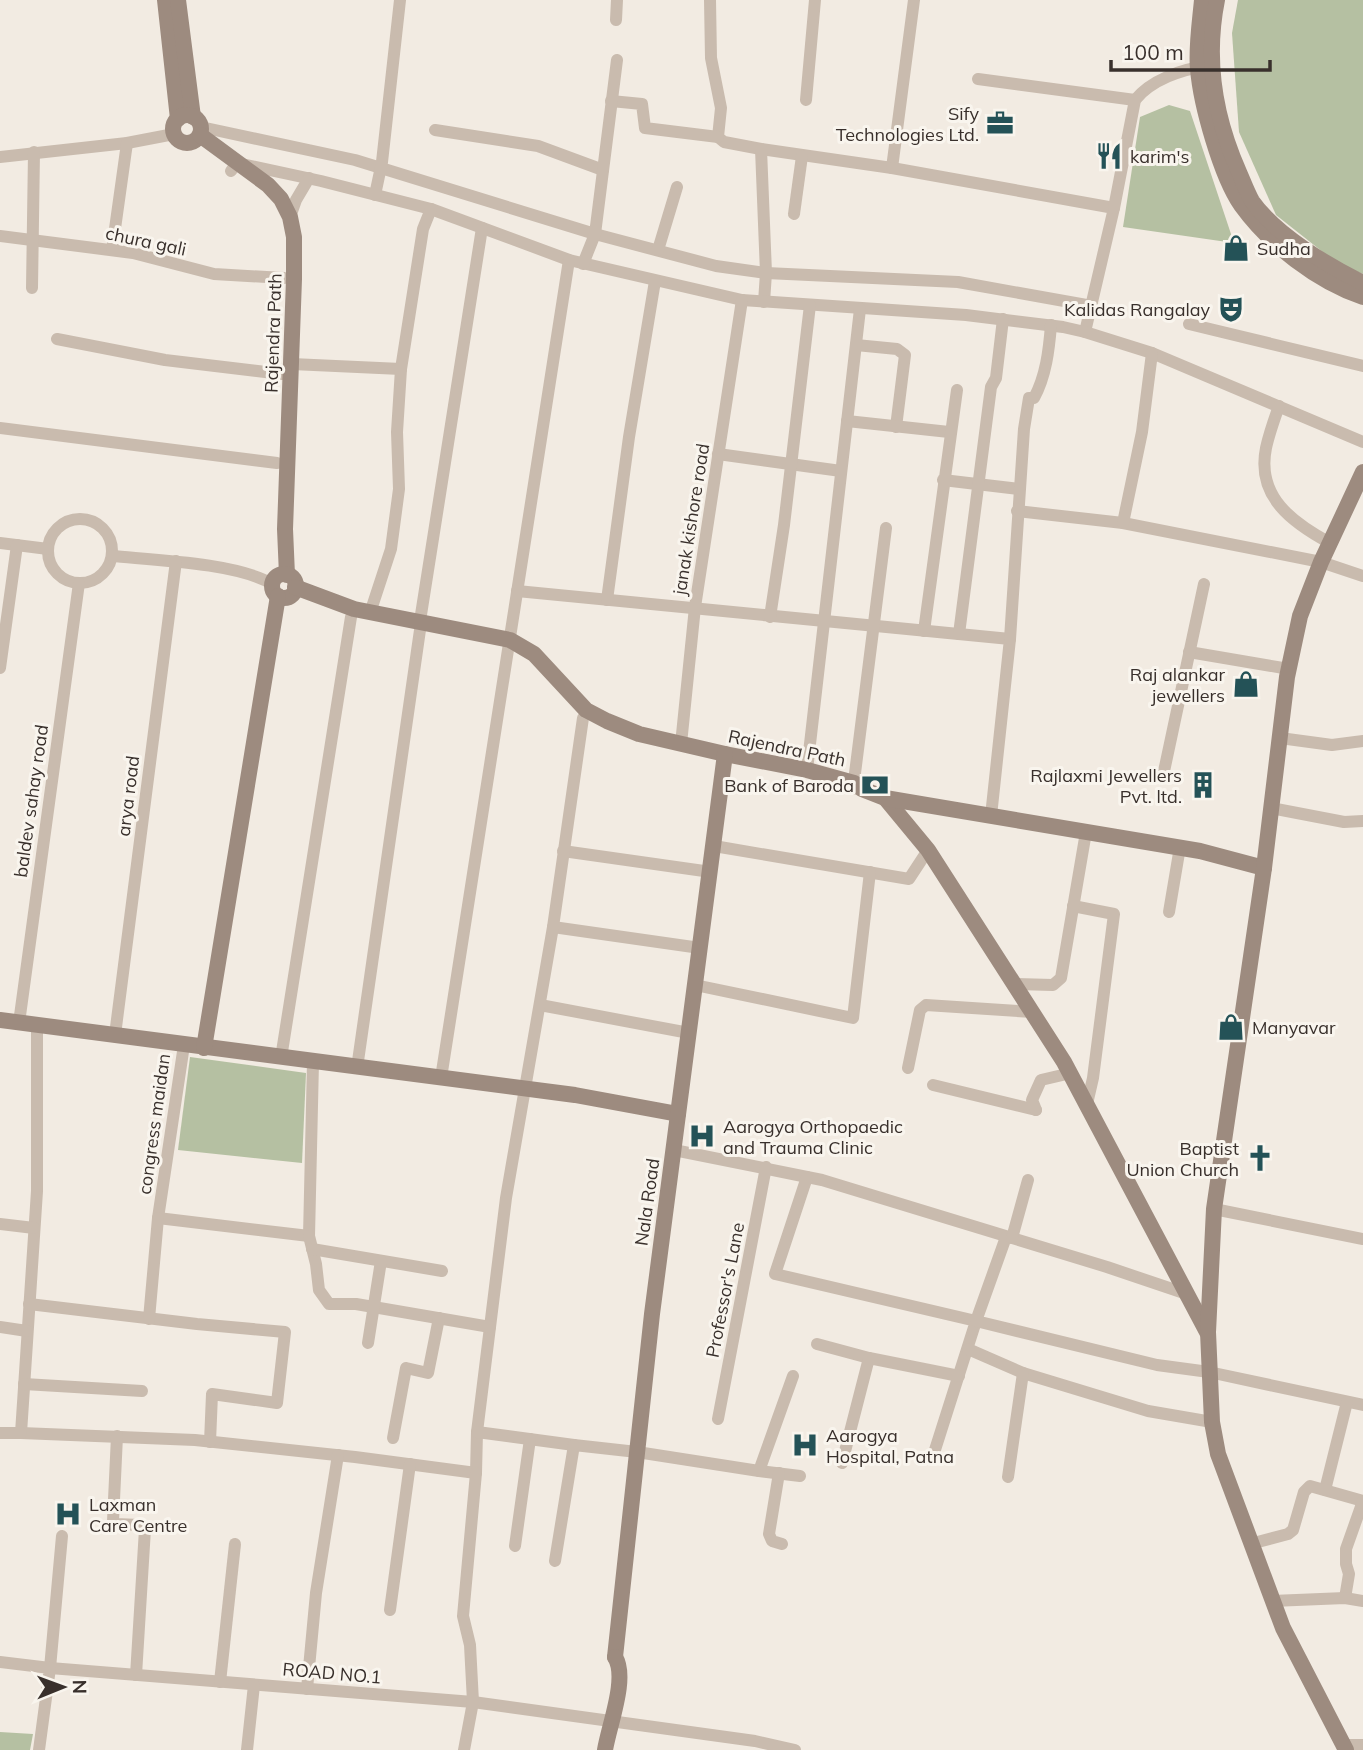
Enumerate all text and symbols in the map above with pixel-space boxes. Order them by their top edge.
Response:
scale bar [1111,28,1270,72]
text: 100 m [1122,39,1184,65]
place label: Sify Technologies Ltd. [836,102,979,146]
office icon: Sify Technologies Ltd. [985,108,1015,138]
restaurant icon: karim's [1094,141,1124,171]
place label: karim's [1130,145,1190,168]
street label: chura gali [103,221,189,261]
shop icon: Sudha [1221,233,1251,263]
place label: Sudha [1257,237,1311,260]
street label: Rajendra Path [259,273,287,393]
theatre icon: Kalidas Rangalay [1216,294,1246,324]
place label: Kalidas Rangalay [1064,298,1210,321]
street label: janak kishore road [667,442,714,598]
place label: Raj alankar jewellers [1130,663,1225,707]
shop icon: Raj alankar jewellers [1231,669,1261,699]
street label: baldev sahay road [9,723,53,879]
street label: Rajendra Path [726,724,848,772]
street label: arya road [112,754,144,838]
place label: Rajlaxmi Jewellers Pvt. ltd. [1030,764,1182,808]
bank icon: Bank of Baroda [860,770,890,800]
building icon: Rajlaxmi Jewellers Pvt. ltd. [1188,770,1218,800]
place label: Bank of Baroda [724,774,854,797]
shop icon: Manyavar [1216,1012,1246,1042]
place label: Manyavar [1252,1016,1336,1039]
street label: congress maidan [133,1052,175,1196]
place label: Aarogya Orthopaedic and Trauma Clinic [723,1115,903,1159]
hospital icon: Aarogya Orthopaedic and Trauma Clinic [687,1121,717,1151]
place label: Baptist Union Church [1126,1137,1239,1181]
church icon: Baptist Union Church [1245,1143,1275,1173]
street label: Nala Road [629,1157,665,1247]
street label: Professor's Lane [701,1221,749,1359]
place label: Aarogya Hospital, Patna [826,1424,954,1468]
hospital icon: Aarogya Hospital, Patna [790,1430,820,1460]
place label: Laxman Care Centre [89,1493,187,1537]
hospital icon: Laxman Care Centre [53,1499,83,1529]
north arrow [28,1652,98,1722]
street label: ROAD NO.1 [282,1657,382,1689]
text: N [68,1679,92,1694]

